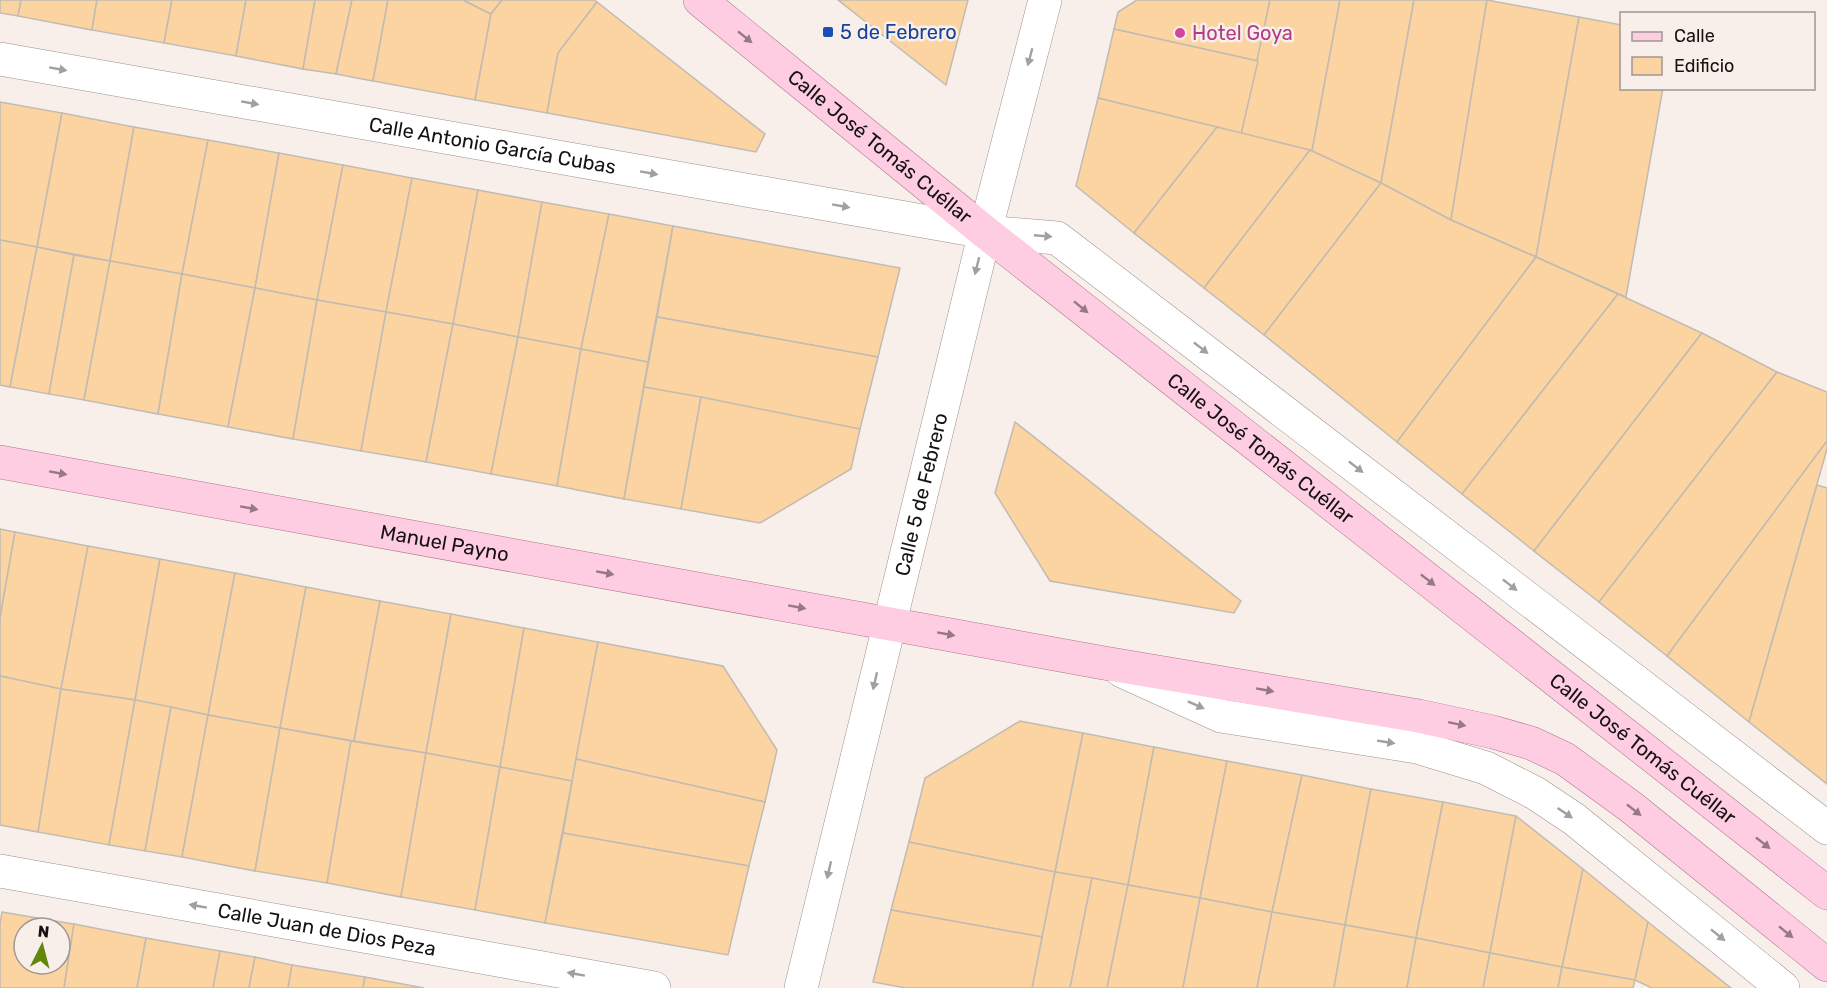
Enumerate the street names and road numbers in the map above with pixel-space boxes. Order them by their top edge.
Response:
street label: Calle José Tomás Cuéllar [783,64,977,229]
street label: Calle Antonio García Cubas [367,112,618,179]
street label: Calle José Tomás Cuéllar [1163,368,1359,529]
street label: Calle 5 de Febrero [890,410,953,578]
street label: Manuel Payno [378,519,511,566]
street label: Calle José Tomás Cuéllar [1545,668,1741,829]
street label: Calle Juan de Dios Peza [216,898,438,961]

